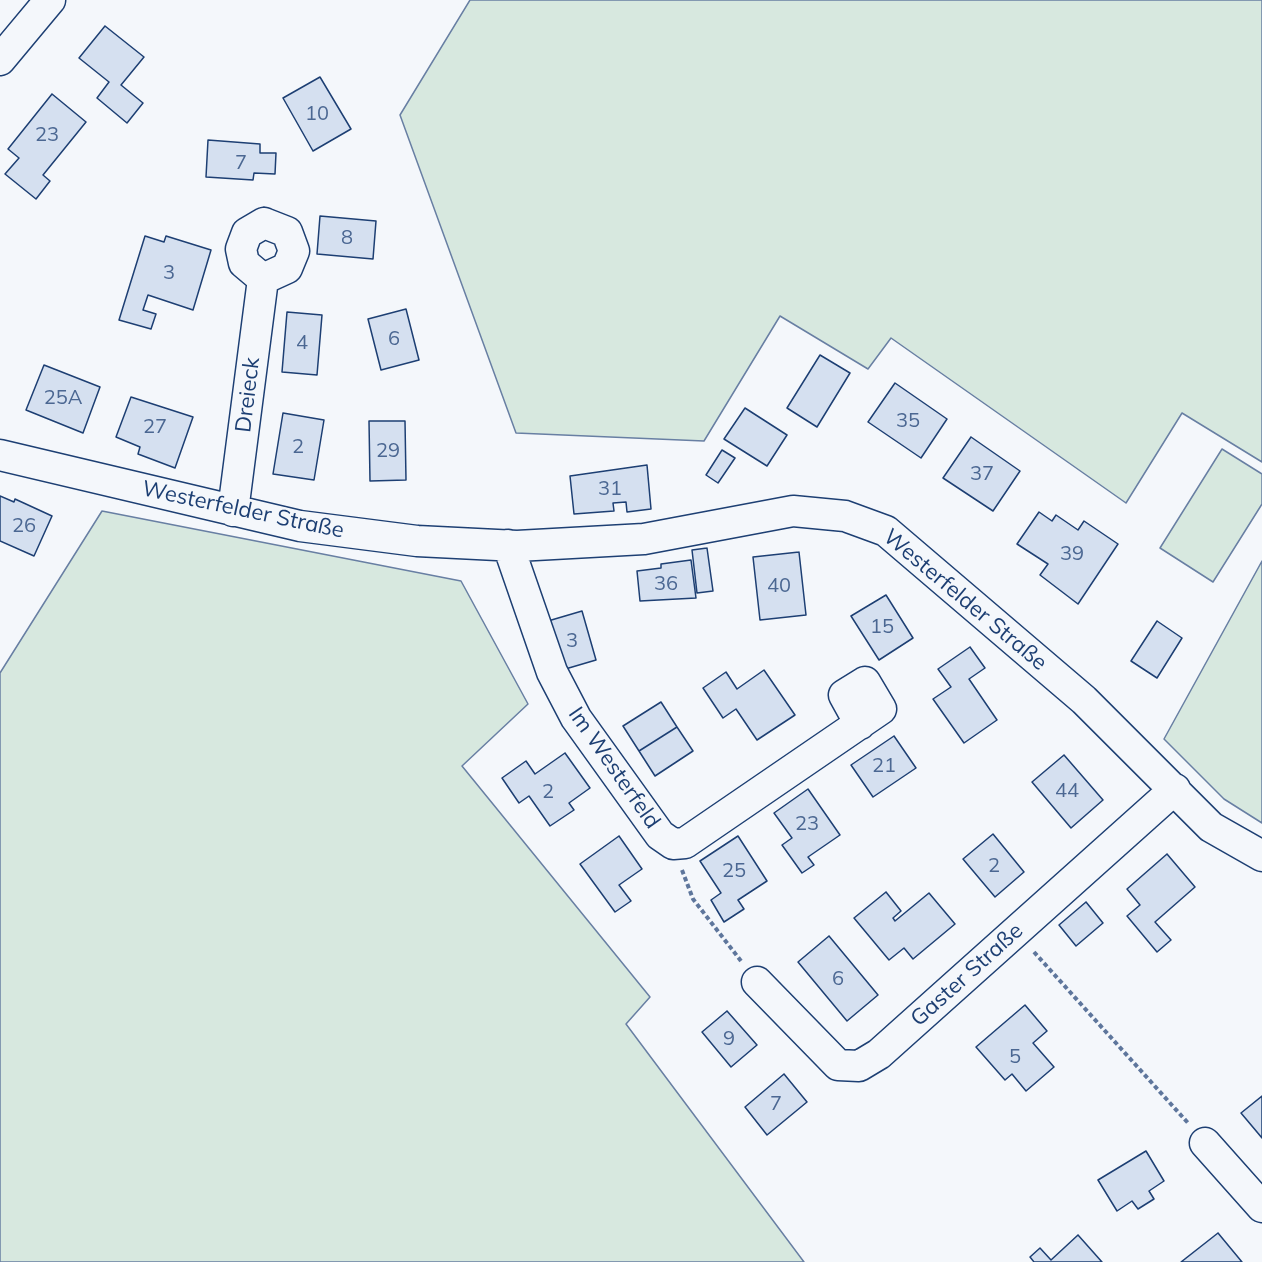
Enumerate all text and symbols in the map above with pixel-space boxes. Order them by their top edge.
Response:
house number: 10 [305,102,329,126]
house number: 23 [35,123,59,147]
house number: 7 [235,151,247,175]
house number: 8 [341,226,353,250]
house number: 3 [163,261,175,285]
house number: 6 [388,327,400,351]
house number: 4 [296,331,308,355]
street label: Dreieck [230,356,266,434]
house number: 25A [44,386,82,410]
house number: 35 [896,409,920,433]
house number: 27 [143,415,167,439]
house number: 2 [292,435,304,459]
house number: 29 [376,439,400,463]
house number: 37 [970,462,994,486]
street label: Westerfelder Straße [140,476,346,544]
house number: 31 [598,477,622,501]
house number: 26 [12,514,36,538]
street label: Westerfelder Straße [878,524,1052,676]
house number: 39 [1060,542,1084,566]
house number: 36 [654,572,678,596]
house number: 40 [767,574,791,598]
house number: 15 [870,615,894,639]
house number: 3 [566,629,578,653]
street label: Im Westerfeld [562,702,666,834]
house number: 21 [872,754,896,778]
house number: 44 [1055,779,1079,803]
house number: 2 [542,780,554,804]
house number: 23 [795,812,819,836]
house number: 2 [988,854,1000,878]
house number: 25 [722,859,746,883]
street label: Gaster Straße [906,918,1028,1032]
house number: 6 [832,967,844,991]
house number: 9 [723,1027,735,1051]
house number: 5 [1009,1045,1021,1069]
house number: 7 [770,1092,782,1116]

